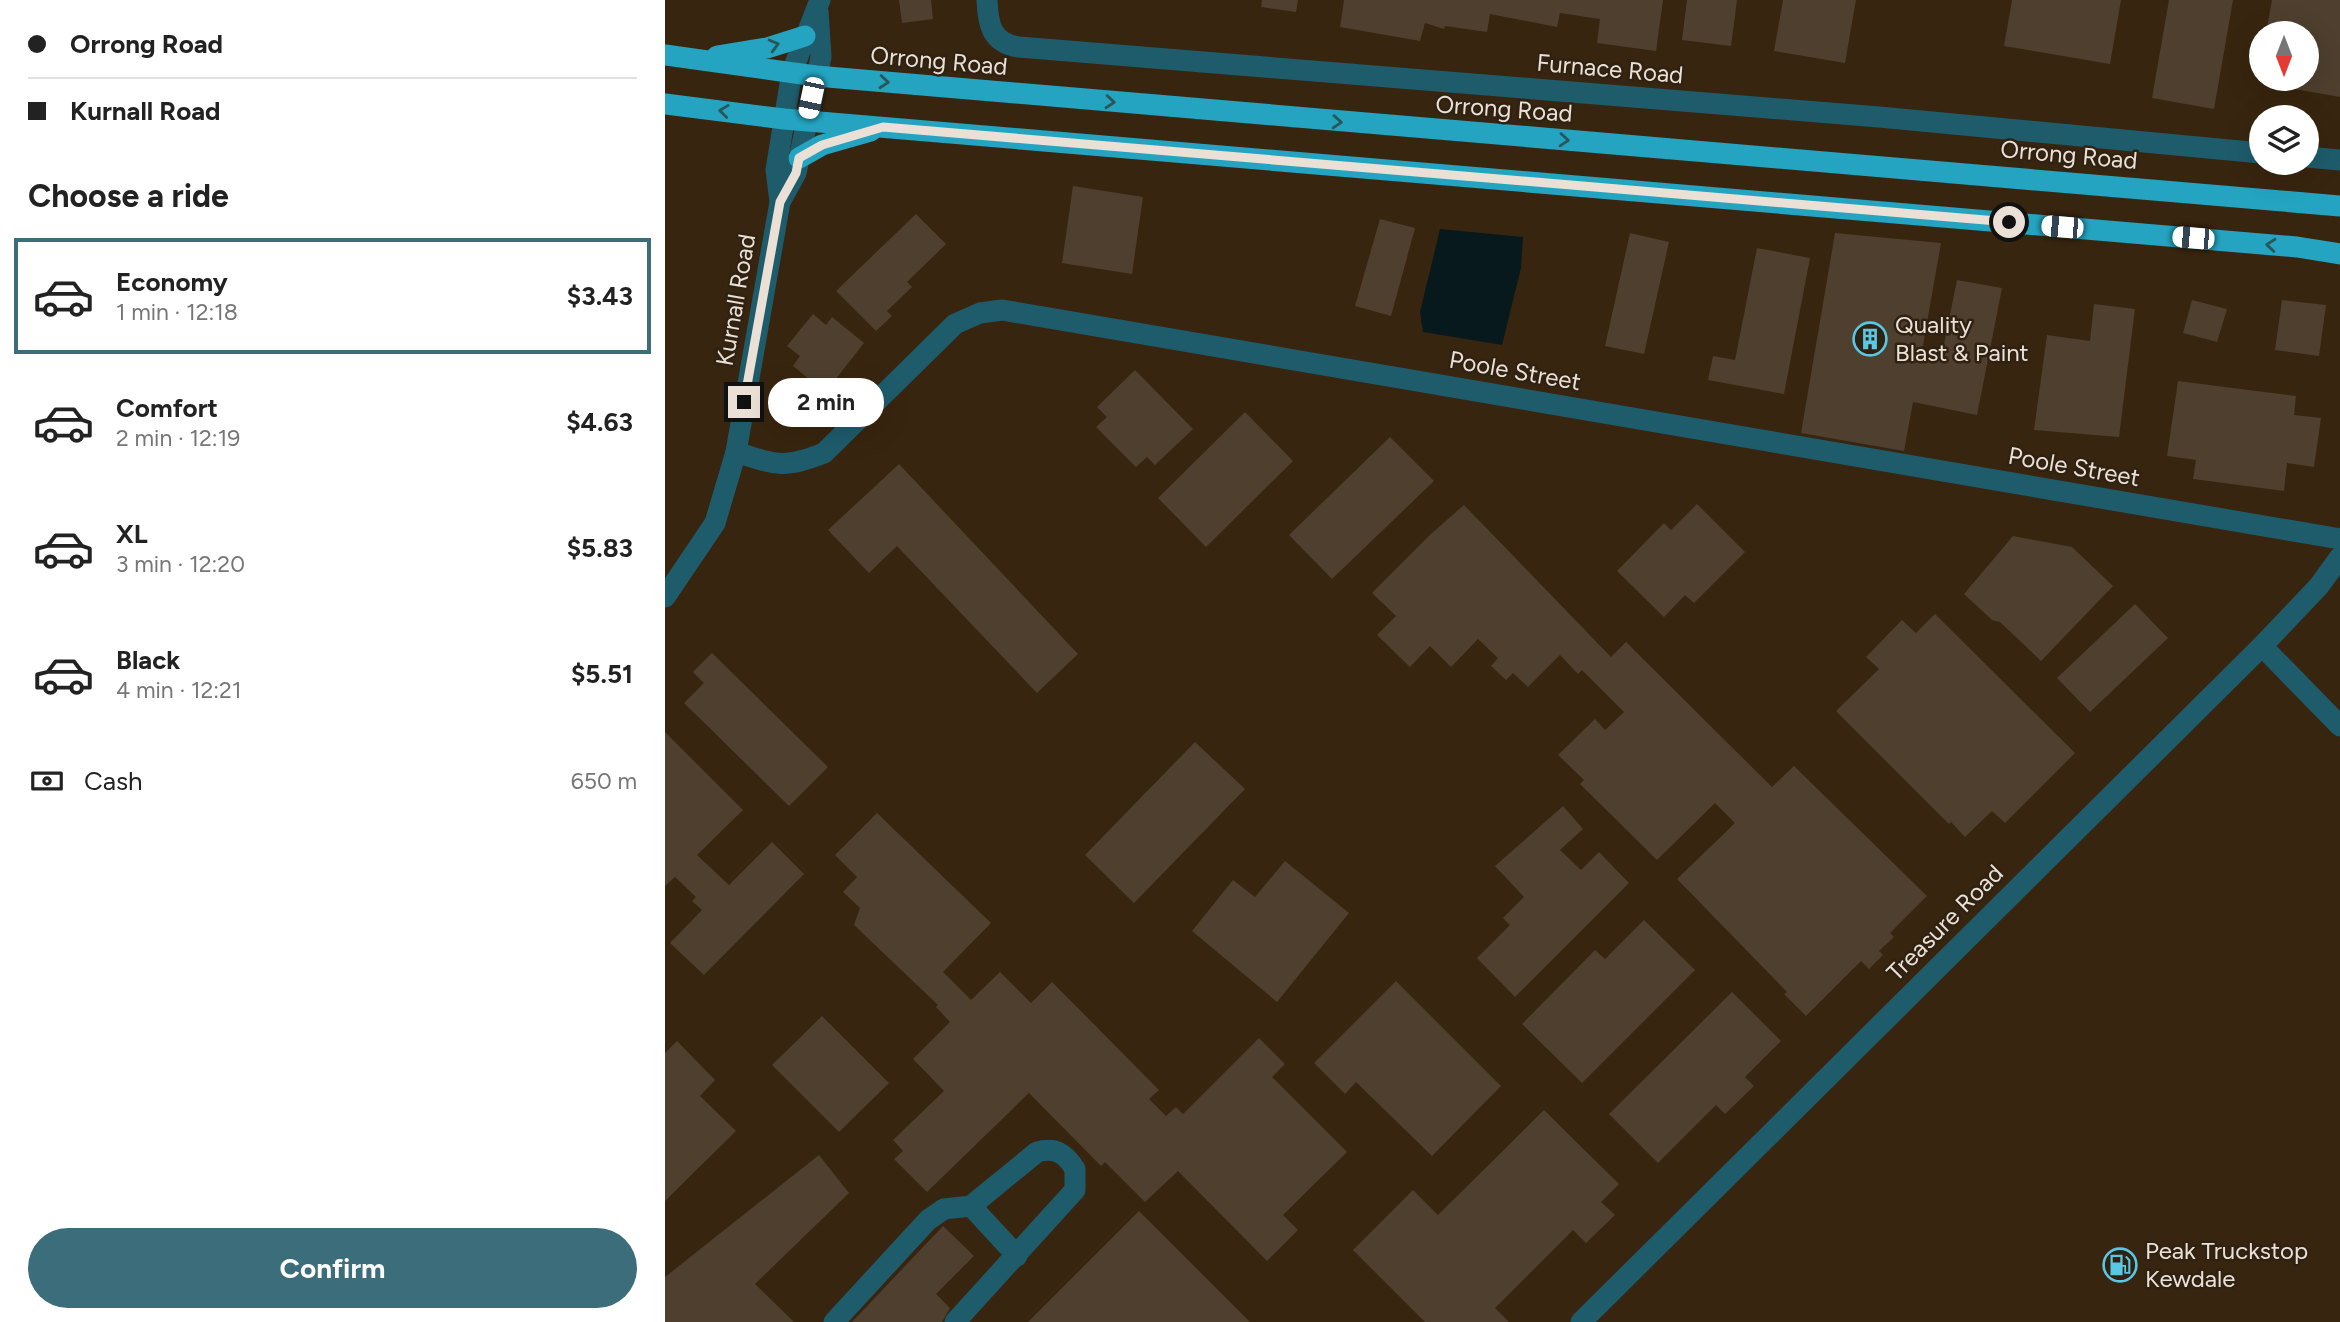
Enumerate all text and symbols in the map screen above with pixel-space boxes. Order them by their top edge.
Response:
north arrow [2249,21,2319,91]
map controls [2249,21,2319,175]
text: Orrong Road [70,28,223,60]
one-way arrow [768,39,780,53]
street label: Orrong Road [869,40,1009,81]
street label: Furnace Road [1535,48,1685,89]
one-way arrow [879,74,890,89]
car [797,75,826,121]
street label: Orrong Road [1434,89,1574,128]
one-way arrow [1105,94,1116,109]
text: Kurnall Road [70,95,221,127]
one-way arrow [719,104,730,119]
button: layers [2249,105,2319,175]
one-way arrow [1332,114,1343,129]
one-way arrow [1559,132,1570,147]
street label: Orrong Road [1999,134,2139,175]
text: Choose a ride [28,177,229,215]
route start [1993,206,2025,238]
car [2041,215,2084,239]
car [2172,226,2215,250]
street label: Kurnall Road [710,232,761,368]
one-way arrow [2265,238,2276,253]
icon: car [32,265,95,328]
text: Economy [116,266,228,298]
text: $3.43 [567,280,633,312]
text: 1 min · 12:18 [116,298,238,326]
place label: Quality Blast & Paint [1895,310,2029,367]
building icon: Quality Blast & Paint [1851,320,1889,358]
street label: Poole Street [1447,345,1583,396]
callout: 2 min [769,378,884,426]
route end [728,386,760,418]
text: 2 min [797,388,855,416]
icon: car [32,391,95,454]
text: Comfort [116,392,218,424]
text: $4.63 [566,406,633,438]
text: 2 min · 12:19 [116,424,240,452]
street label: Poole Street [2006,441,2142,492]
icon: car [32,517,95,580]
text: XL [116,518,148,550]
text: $5.83 [567,532,633,564]
text: 3 min · 12:20 [116,550,245,578]
icon: car [32,643,95,706]
text: Black [116,644,180,676]
text: $5.51 [571,658,633,690]
text: 4 min · 12:21 [116,676,241,704]
icon: cash [28,762,66,800]
text: Cash [84,765,143,797]
text: 650 m [571,767,637,795]
street label: Treasure Road [1880,858,2009,987]
button: Confirm [28,1228,637,1308]
place label: Peak Truckstop Kewdale [2145,1236,2308,1293]
fuel station icon: Peak Truckstop Kewdale [2101,1246,2139,1284]

